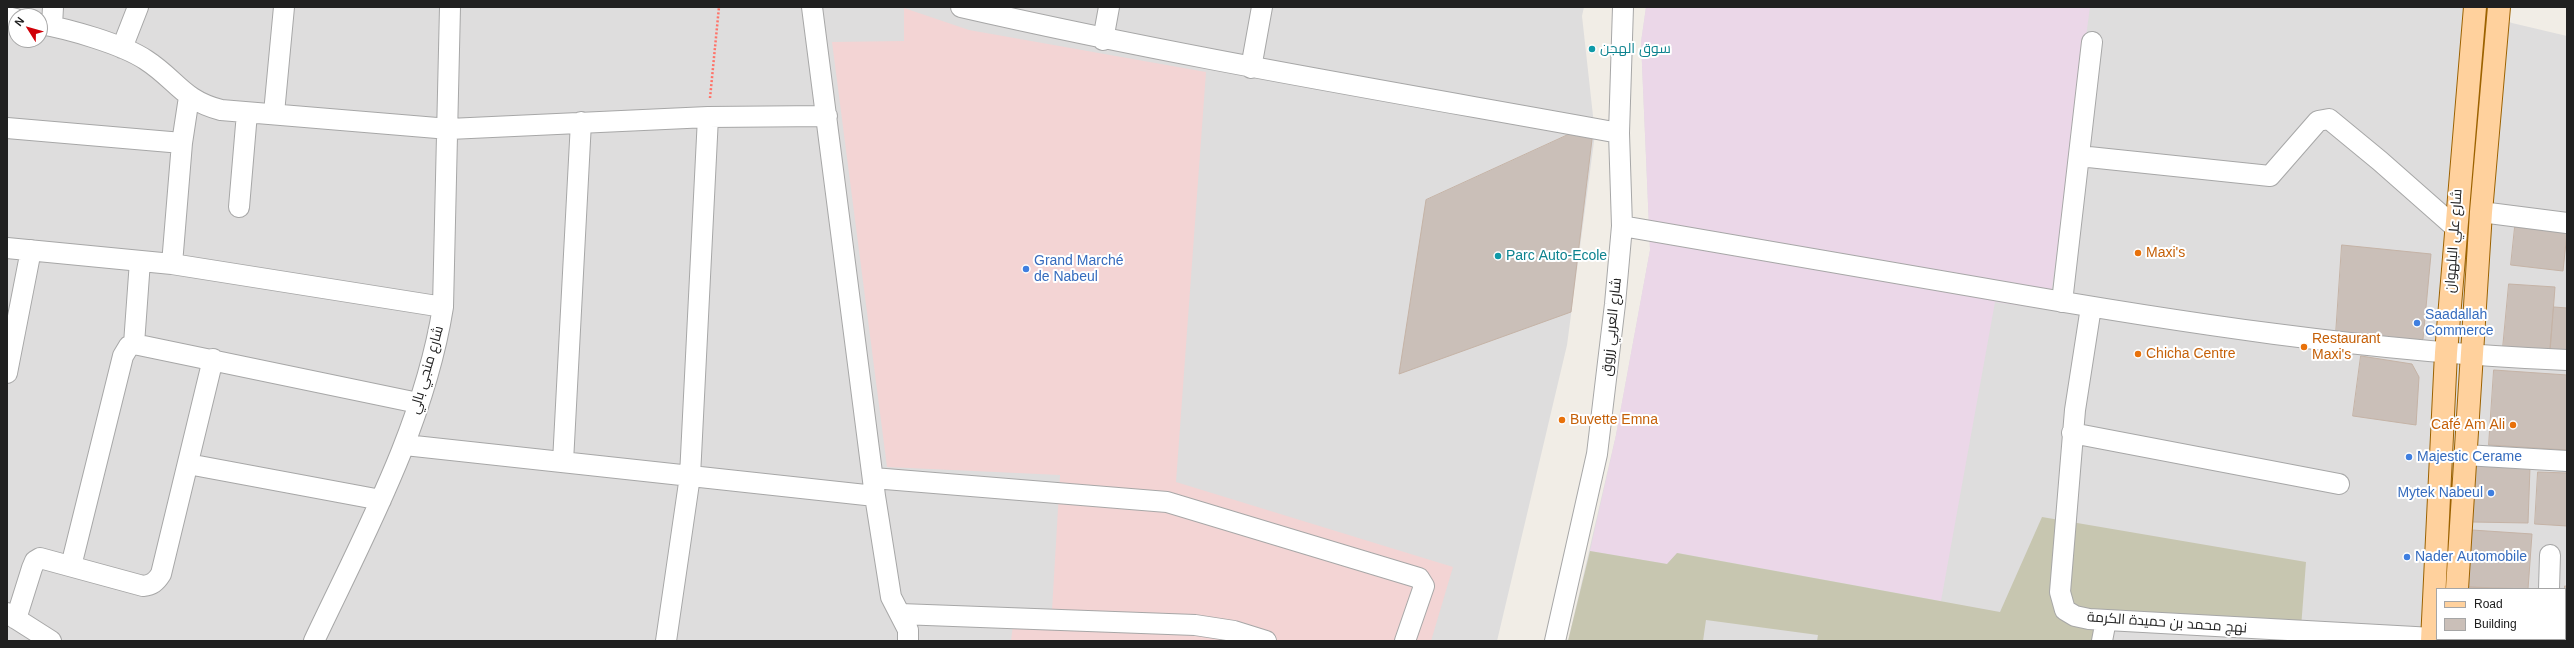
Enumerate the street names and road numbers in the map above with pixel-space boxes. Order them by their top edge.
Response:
street label: شارع علي البلهوان [2442,188,2466,294]
street label: شارع العربي زروق [1598,277,1626,377]
street label: شارع منجي بالي [406,324,448,416]
street label: نهج محمد بن حميدة الكرمة [2086,609,2248,637]

